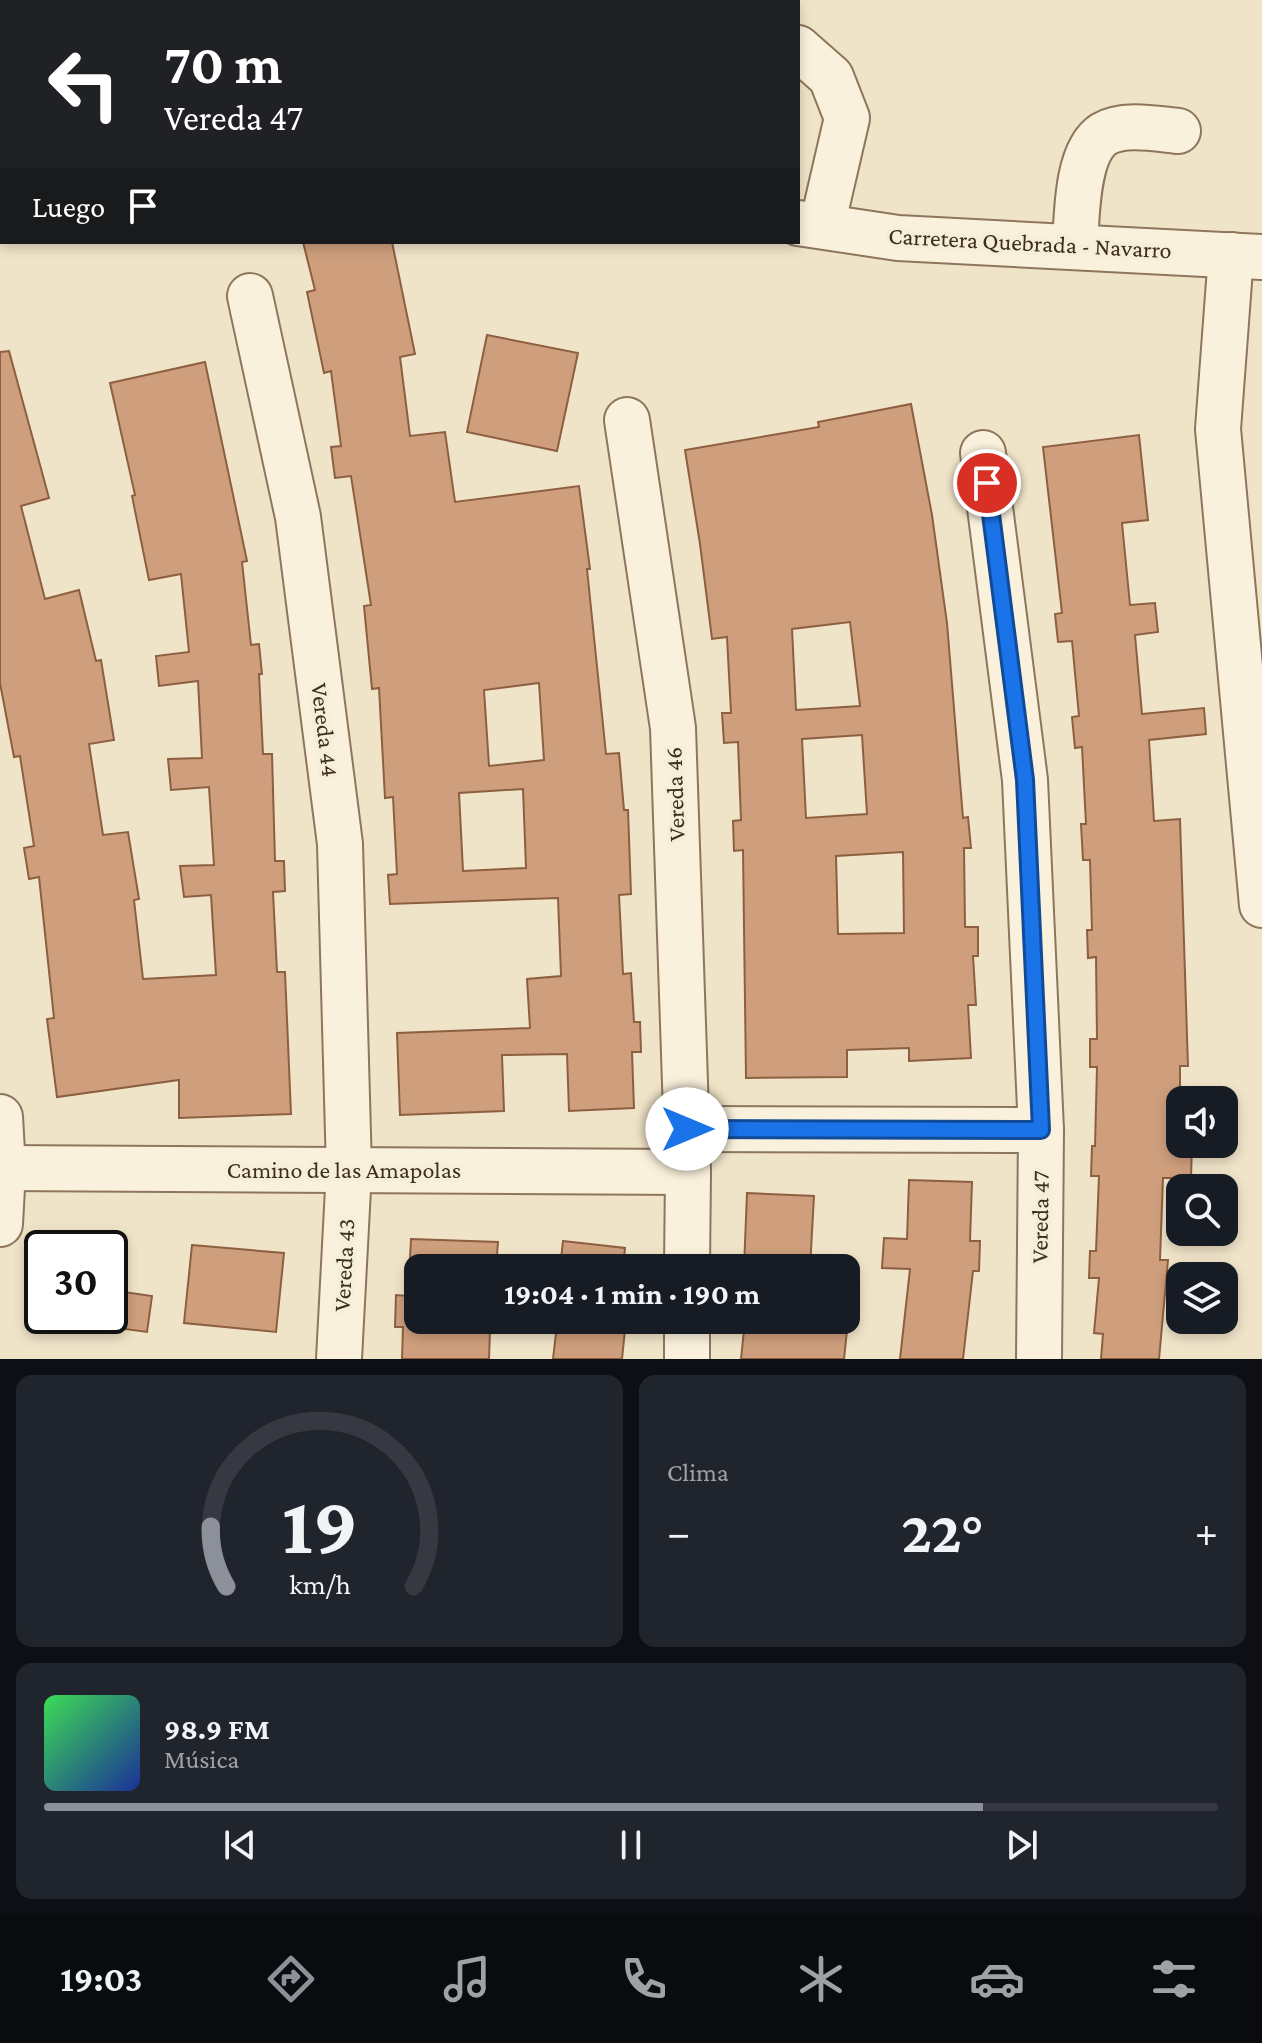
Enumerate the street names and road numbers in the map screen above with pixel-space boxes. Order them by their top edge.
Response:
street label: Carretera Quebrada - Navarro [888,222,1172,263]
street label: Vereda 44 [306,681,345,779]
street label: Vereda 46 [659,746,690,842]
street label: Camino de las Amapolas [227,1156,461,1183]
street label: Vereda 47 [1025,1170,1054,1264]
street label: Vereda 43 [328,1218,359,1312]

